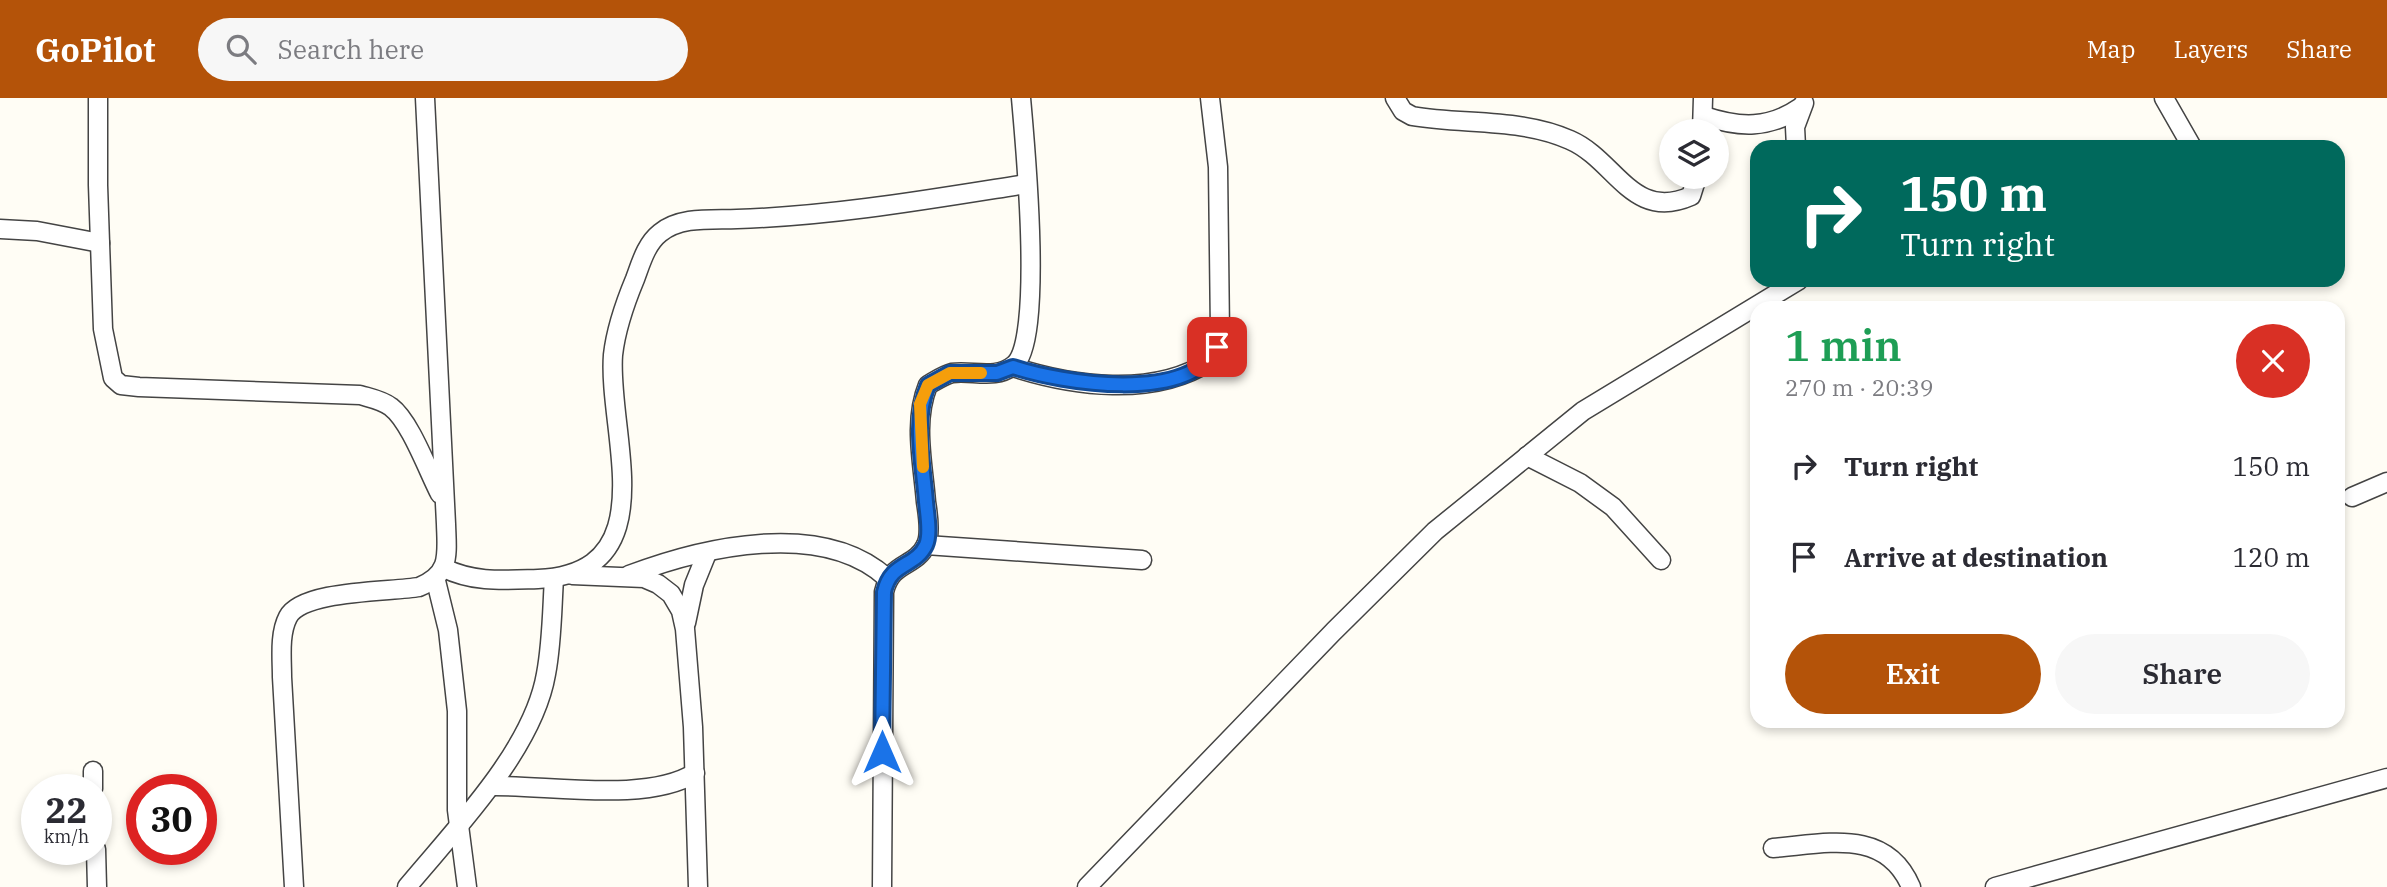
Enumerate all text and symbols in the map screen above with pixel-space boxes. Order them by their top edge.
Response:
search box [198,18,688,81]
text: GoPilot [35,28,156,71]
icon: search [222,30,260,68]
text: Search here [278,32,424,66]
text: Map [2087,33,2135,65]
text: Layers [2173,33,2248,65]
text: Share [2286,33,2352,65]
map controls [1659,119,1729,189]
button: layers [1659,119,1729,189]
text: 150 m [1900,161,2047,224]
icon: right [1785,168,1876,259]
text: Turn right [1900,223,2055,265]
pin [1187,317,1247,377]
text: 1 min [1785,318,1902,373]
button: close [2236,324,2310,398]
icon: arrive [1198,328,1236,366]
text: 270 m · 20:39 [1785,372,1934,402]
icon: right [1785,447,1823,485]
text: Turn right [1844,449,1978,483]
text: 150 m [2232,449,2310,483]
icon: arrive [1785,538,1823,576]
text: Arrive at destination [1844,540,2108,574]
text: 120 m [2232,540,2310,574]
button: Exit [1785,634,2041,714]
button: Share [2055,634,2310,714]
position arrow [845,715,919,789]
speed limit sign: 30 [126,774,217,865]
text: 22 [45,787,88,833]
text: km/h [44,825,89,848]

